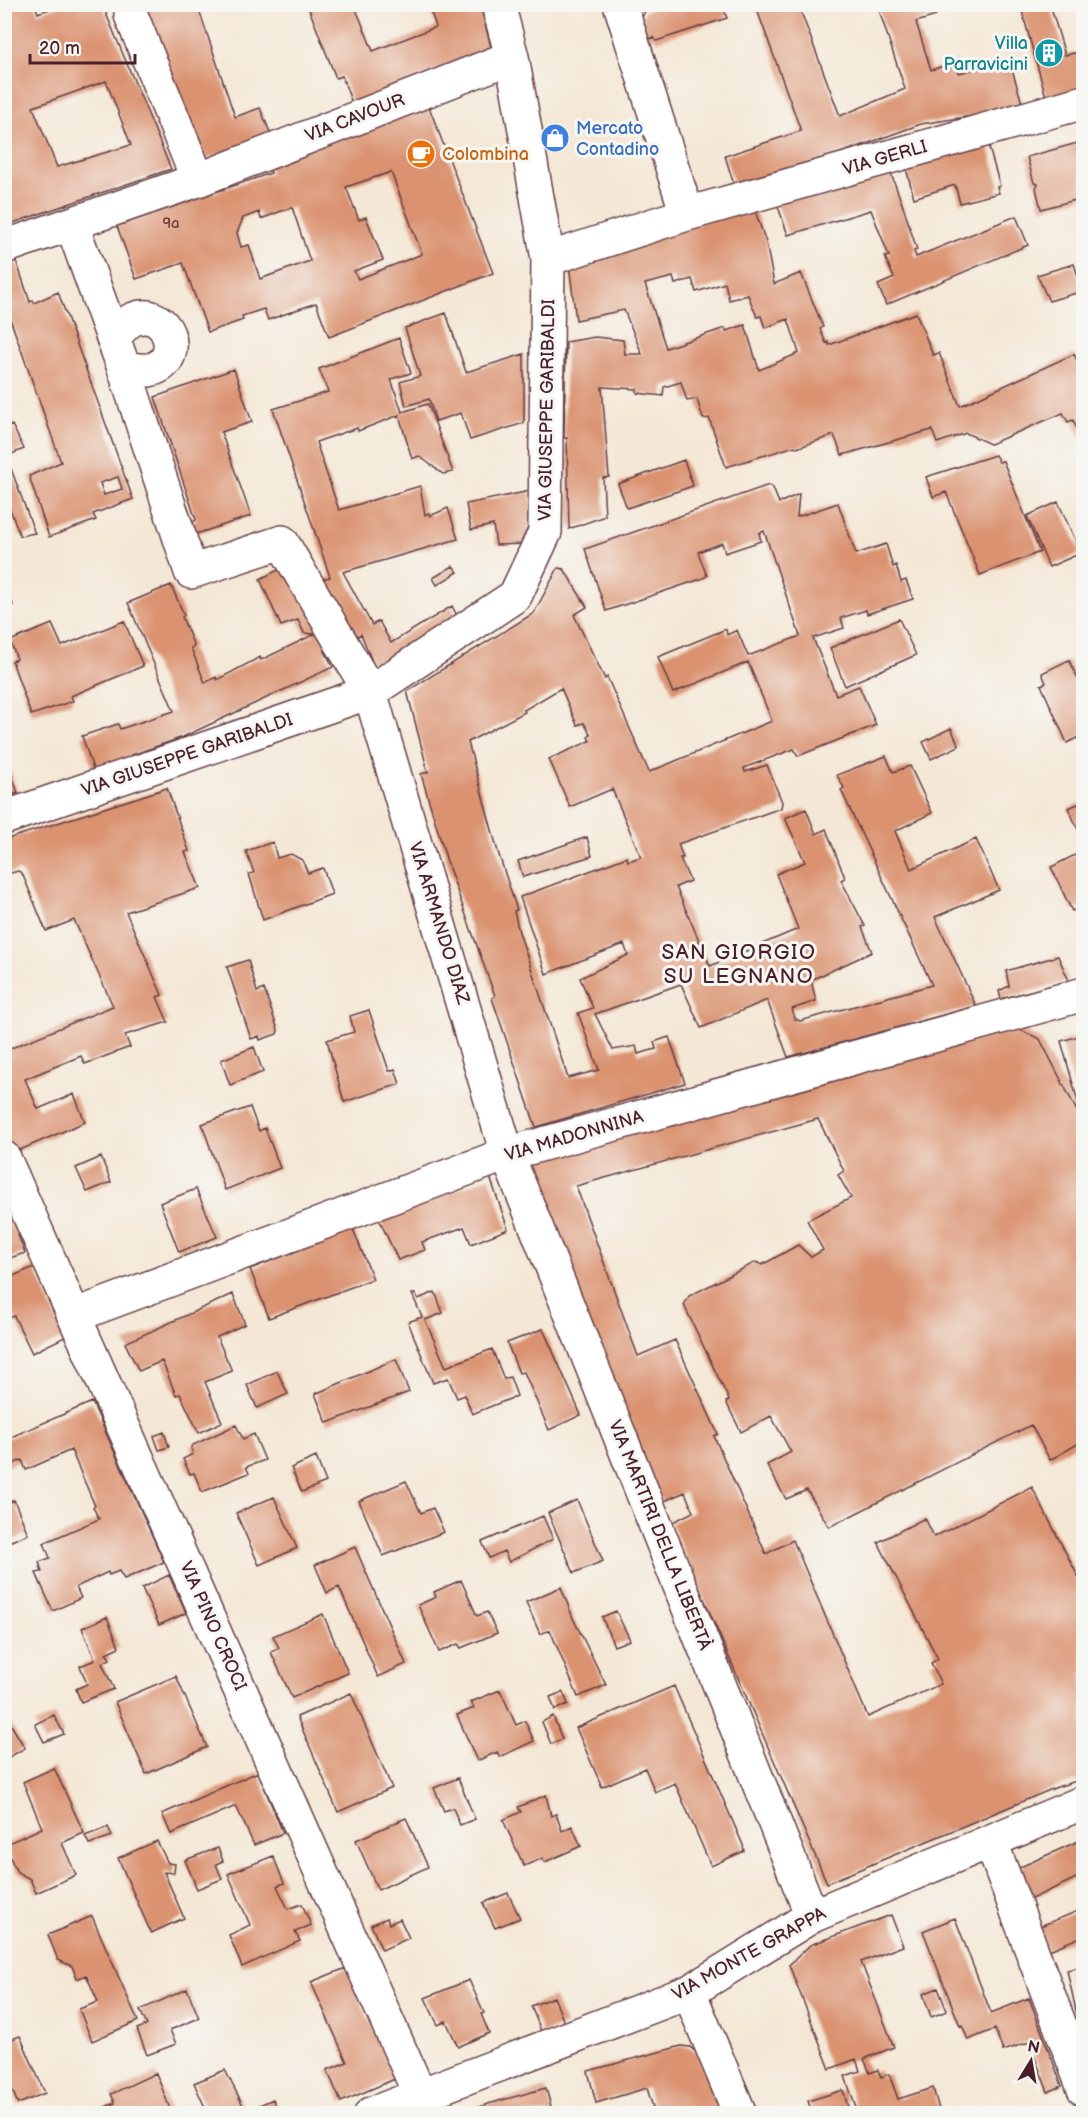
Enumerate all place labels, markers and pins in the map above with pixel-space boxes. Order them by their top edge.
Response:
place label: Villa Parravicini [943,33,1028,75]
building icon: Villa Parravicini [1033,37,1065,69]
place label: Mercato Contadino [576,118,659,160]
shop icon: Mercato Contadino [539,122,571,154]
cafe icon: Colombina [405,138,437,170]
place label: Colombina [442,144,529,165]

